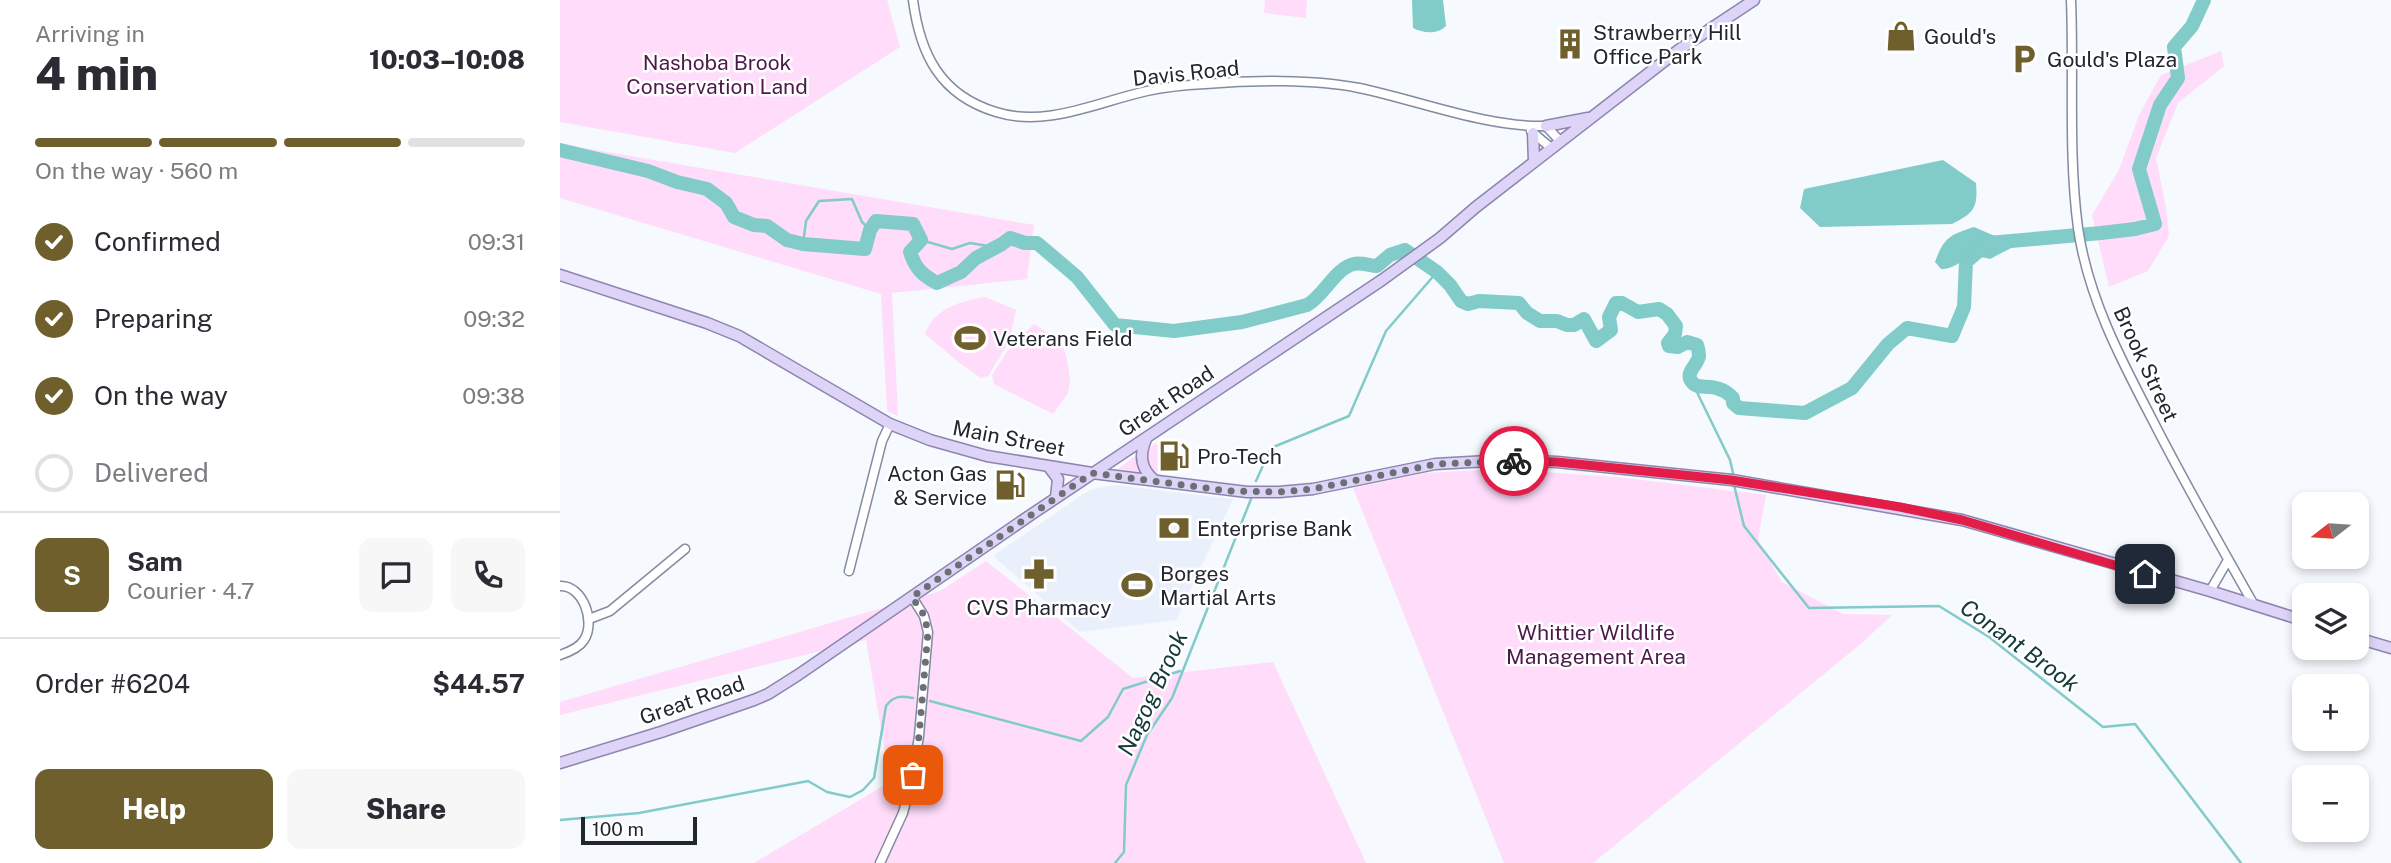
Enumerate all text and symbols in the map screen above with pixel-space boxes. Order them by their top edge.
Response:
shop icon: Gould's [1884,19,1918,53]
text: Arriving in [35,20,145,47]
place label: Strawberry Hill Office Park [1593,20,1742,69]
place label: Gould's [1924,24,1996,49]
building icon: Strawberry Hill Office Park [1553,27,1587,61]
parking icon: Gould's Plaza [2007,42,2041,76]
text: 10:03–10:08 [369,44,525,75]
text: 4 min [35,46,158,100]
place label: Gould's Plaza [2047,47,2177,72]
park label: Nashoba Brook Conservation Land [626,50,808,99]
street label: Davis Road [1131,55,1241,91]
text: On the way · 560 m [35,157,238,184]
icon: check [35,223,73,261]
text: Confirmed [94,226,221,257]
text: 09:31 [468,228,525,255]
icon: check [35,300,73,338]
street label: Brook Street [2108,302,2184,426]
text: Preparing [94,303,213,334]
text: 09:32 [463,305,525,332]
sports icon: Veterans Field [953,321,987,355]
place label: Veterans Field [993,326,1132,351]
street label: Great Road [1114,360,1218,442]
icon: check [35,377,73,415]
text: On the way [94,380,228,411]
text: 09:38 [462,382,525,409]
street label: Main Street [951,415,1067,461]
courier [1479,426,1549,496]
fuel station icon: Pro-Tech [1157,439,1191,473]
icon: bike [1495,442,1533,480]
place label: Pro-Tech [1197,444,1282,469]
text: Delivered [94,457,209,488]
place label: Acton Gas & Service [887,461,987,510]
fuel station icon: Acton Gas & Service [993,468,1027,502]
north arrow [2292,492,2370,569]
map controls [2292,492,2369,842]
bank icon: Enterprise Bank [1157,511,1191,545]
place label: Enterprise Bank [1197,516,1353,541]
button: chat [359,538,433,612]
button: phone [451,538,525,612]
pin [2115,544,2175,604]
text: Sam [127,546,183,577]
icon: home [2126,555,2164,593]
pharmacy icon: CVS Pharmacy [1022,557,1056,591]
text: S [63,560,81,591]
place label: Borges Martial Arts [1160,561,1276,610]
sports icon: Borges Martial Arts [1120,568,1154,602]
text: Courier · 4.7 [127,577,255,604]
button: layers [2292,583,2369,660]
water label: Conant Brook [1955,593,2085,697]
place label: CVS Pharmacy [967,595,1111,620]
park label: Whittier Wildlife Management Area [1506,620,1686,669]
water label: Nagog Brook [1111,626,1193,760]
text: Order #6204 [35,668,190,699]
text: $44.57 [432,668,525,699]
street label: Great Road [636,670,748,730]
button: + [2292,674,2369,751]
pin [883,745,943,805]
icon: bag [894,756,932,794]
button: − [2292,765,2369,842]
button: Help [35,769,273,849]
button: Share [287,769,525,849]
scale bar [581,814,696,846]
text: 100 m [592,818,644,840]

